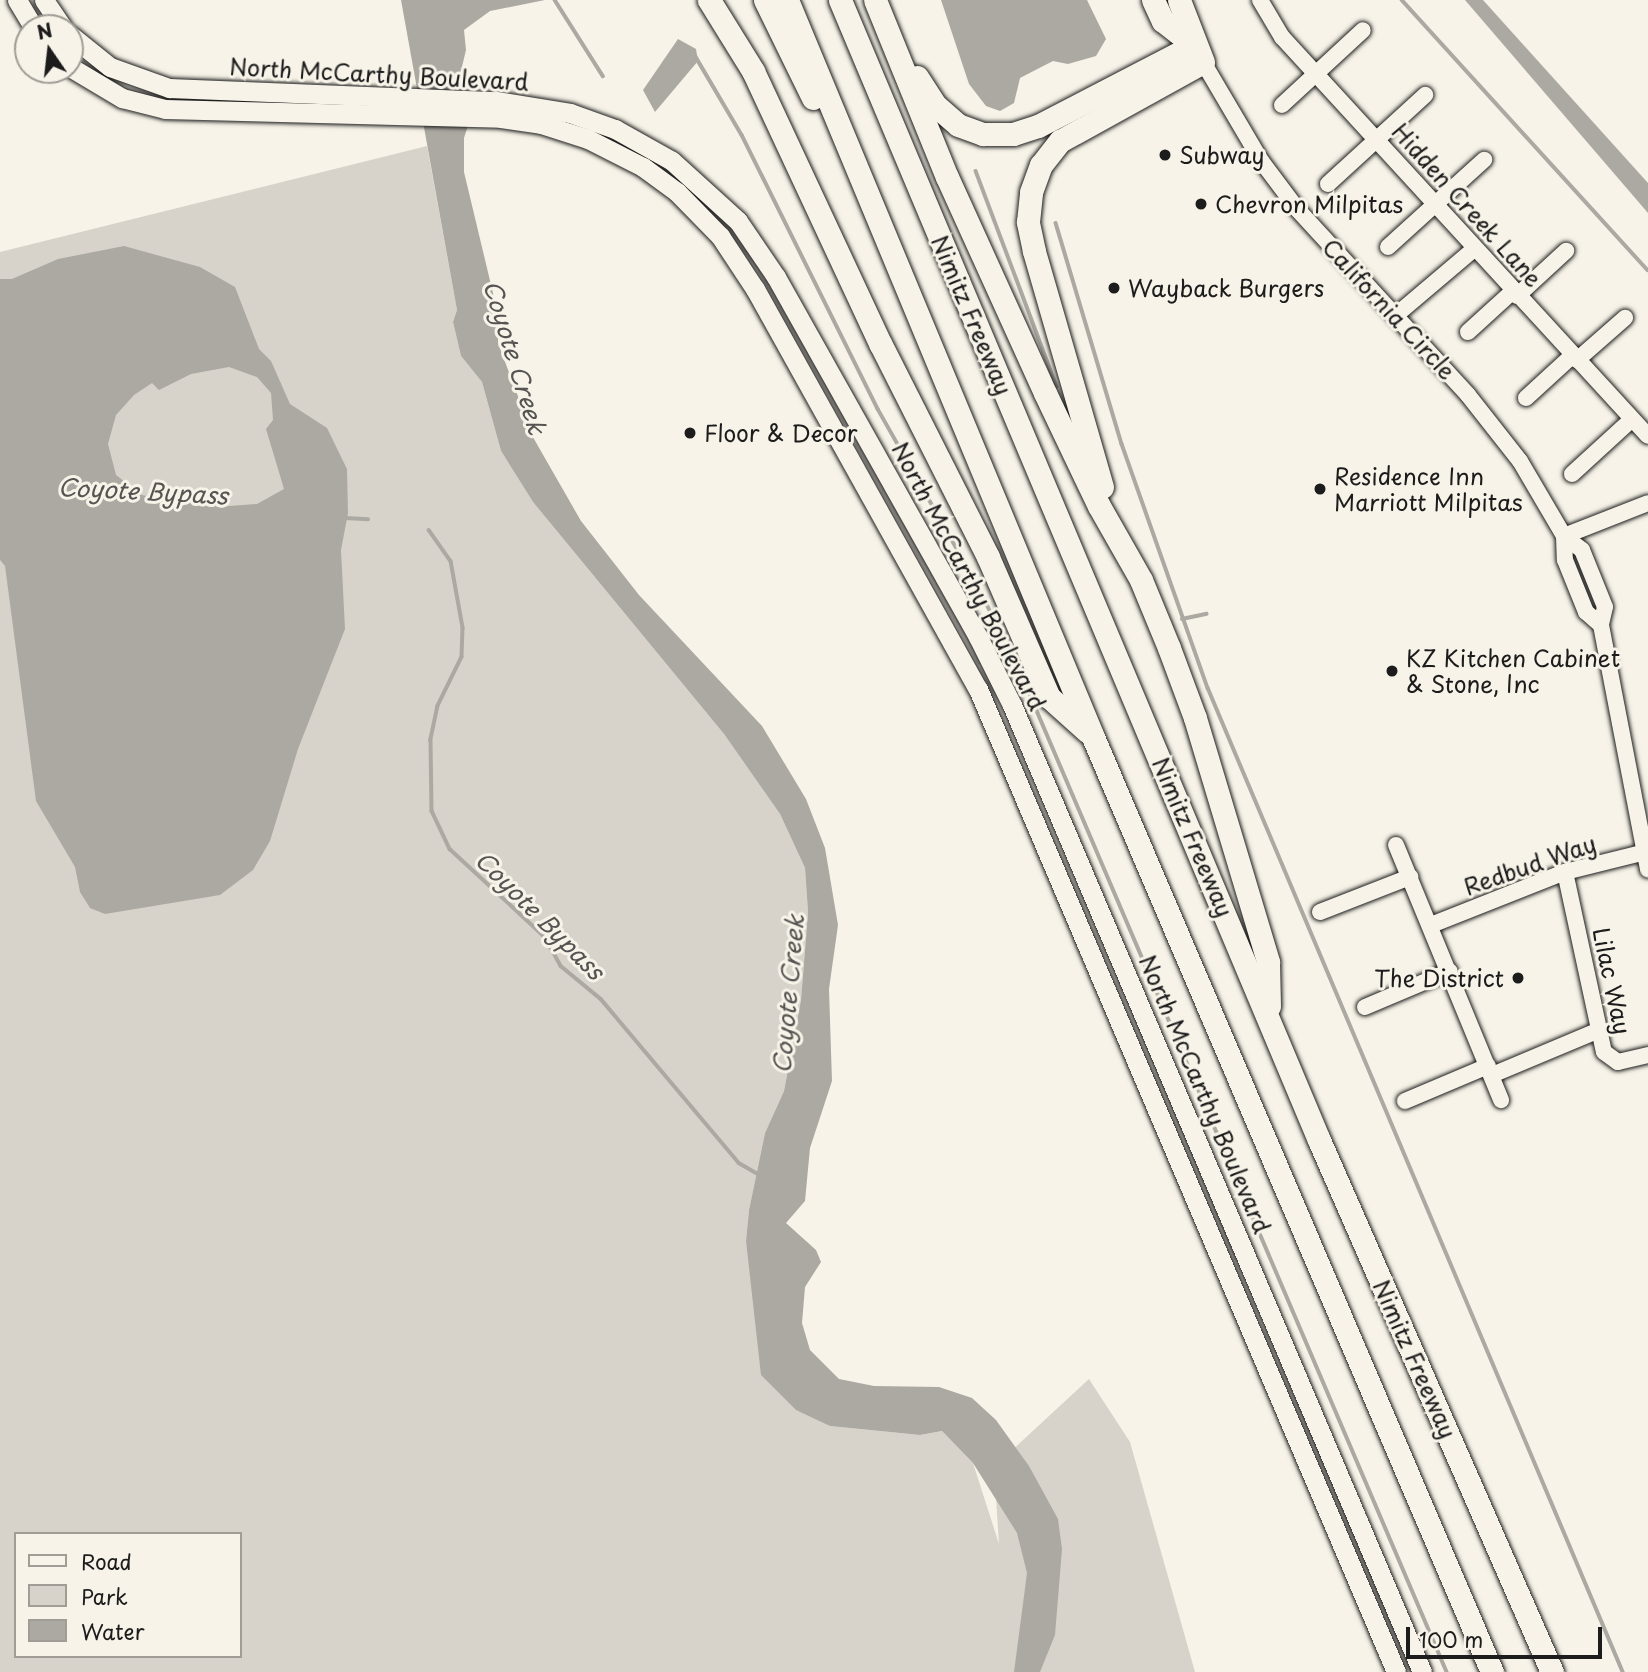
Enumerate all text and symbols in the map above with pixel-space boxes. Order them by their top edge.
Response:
north arrow [14,14,84,84]
text: N [34,15,55,46]
street label: North McCarthy Boulevard [228,52,530,96]
street label: Hidden Creek Lane [1386,117,1548,293]
place label: Subway [1179,141,1264,169]
marker: Subway [1157,147,1173,163]
place label: Chevron Milpitas [1215,190,1403,218]
marker: Chevron Milpitas [1193,196,1209,212]
street label: Nimitz Freeway [926,230,1018,400]
street label: California Circle [1316,233,1462,385]
place label: Wayback Burgers [1128,274,1327,302]
water label: Coyote Creek [478,277,552,437]
marker: Wayback Burgers [1106,280,1122,296]
place label: Floor & Decor [704,419,860,447]
marker: Floor & Decor [682,425,698,441]
street label: North McCarthy Boulevard [886,437,1052,715]
place label: Residence Inn Marriott Milpitas [1334,462,1523,516]
water label: Coyote Bypass [57,472,229,510]
marker: Residence Inn Marriott Milpitas [1312,481,1328,497]
place label: KZ Kitchen Cabinet & Stone, Inc [1406,644,1621,698]
marker: KZ Kitchen Cabinet & Stone, Inc [1384,663,1400,679]
street label: Nimitz Freeway [1147,752,1239,922]
street label: Redbud Way [1461,830,1599,900]
water label: Coyote Bypass [470,845,610,985]
water label: Coyote Creek [767,914,809,1074]
street label: Lilac Way [1587,925,1637,1037]
street label: North McCarthy Boulevard [1133,950,1277,1238]
place label: The District [1373,964,1504,992]
marker: The District [1510,970,1526,986]
street label: Nimitz Freeway [1367,1274,1463,1444]
legend [14,1532,242,1658]
text: Road [81,1545,132,1577]
text: Park [81,1580,128,1612]
scale bar [1410,1612,1606,1656]
text: Water [81,1615,144,1647]
text: 100 m [1419,1623,1483,1655]

